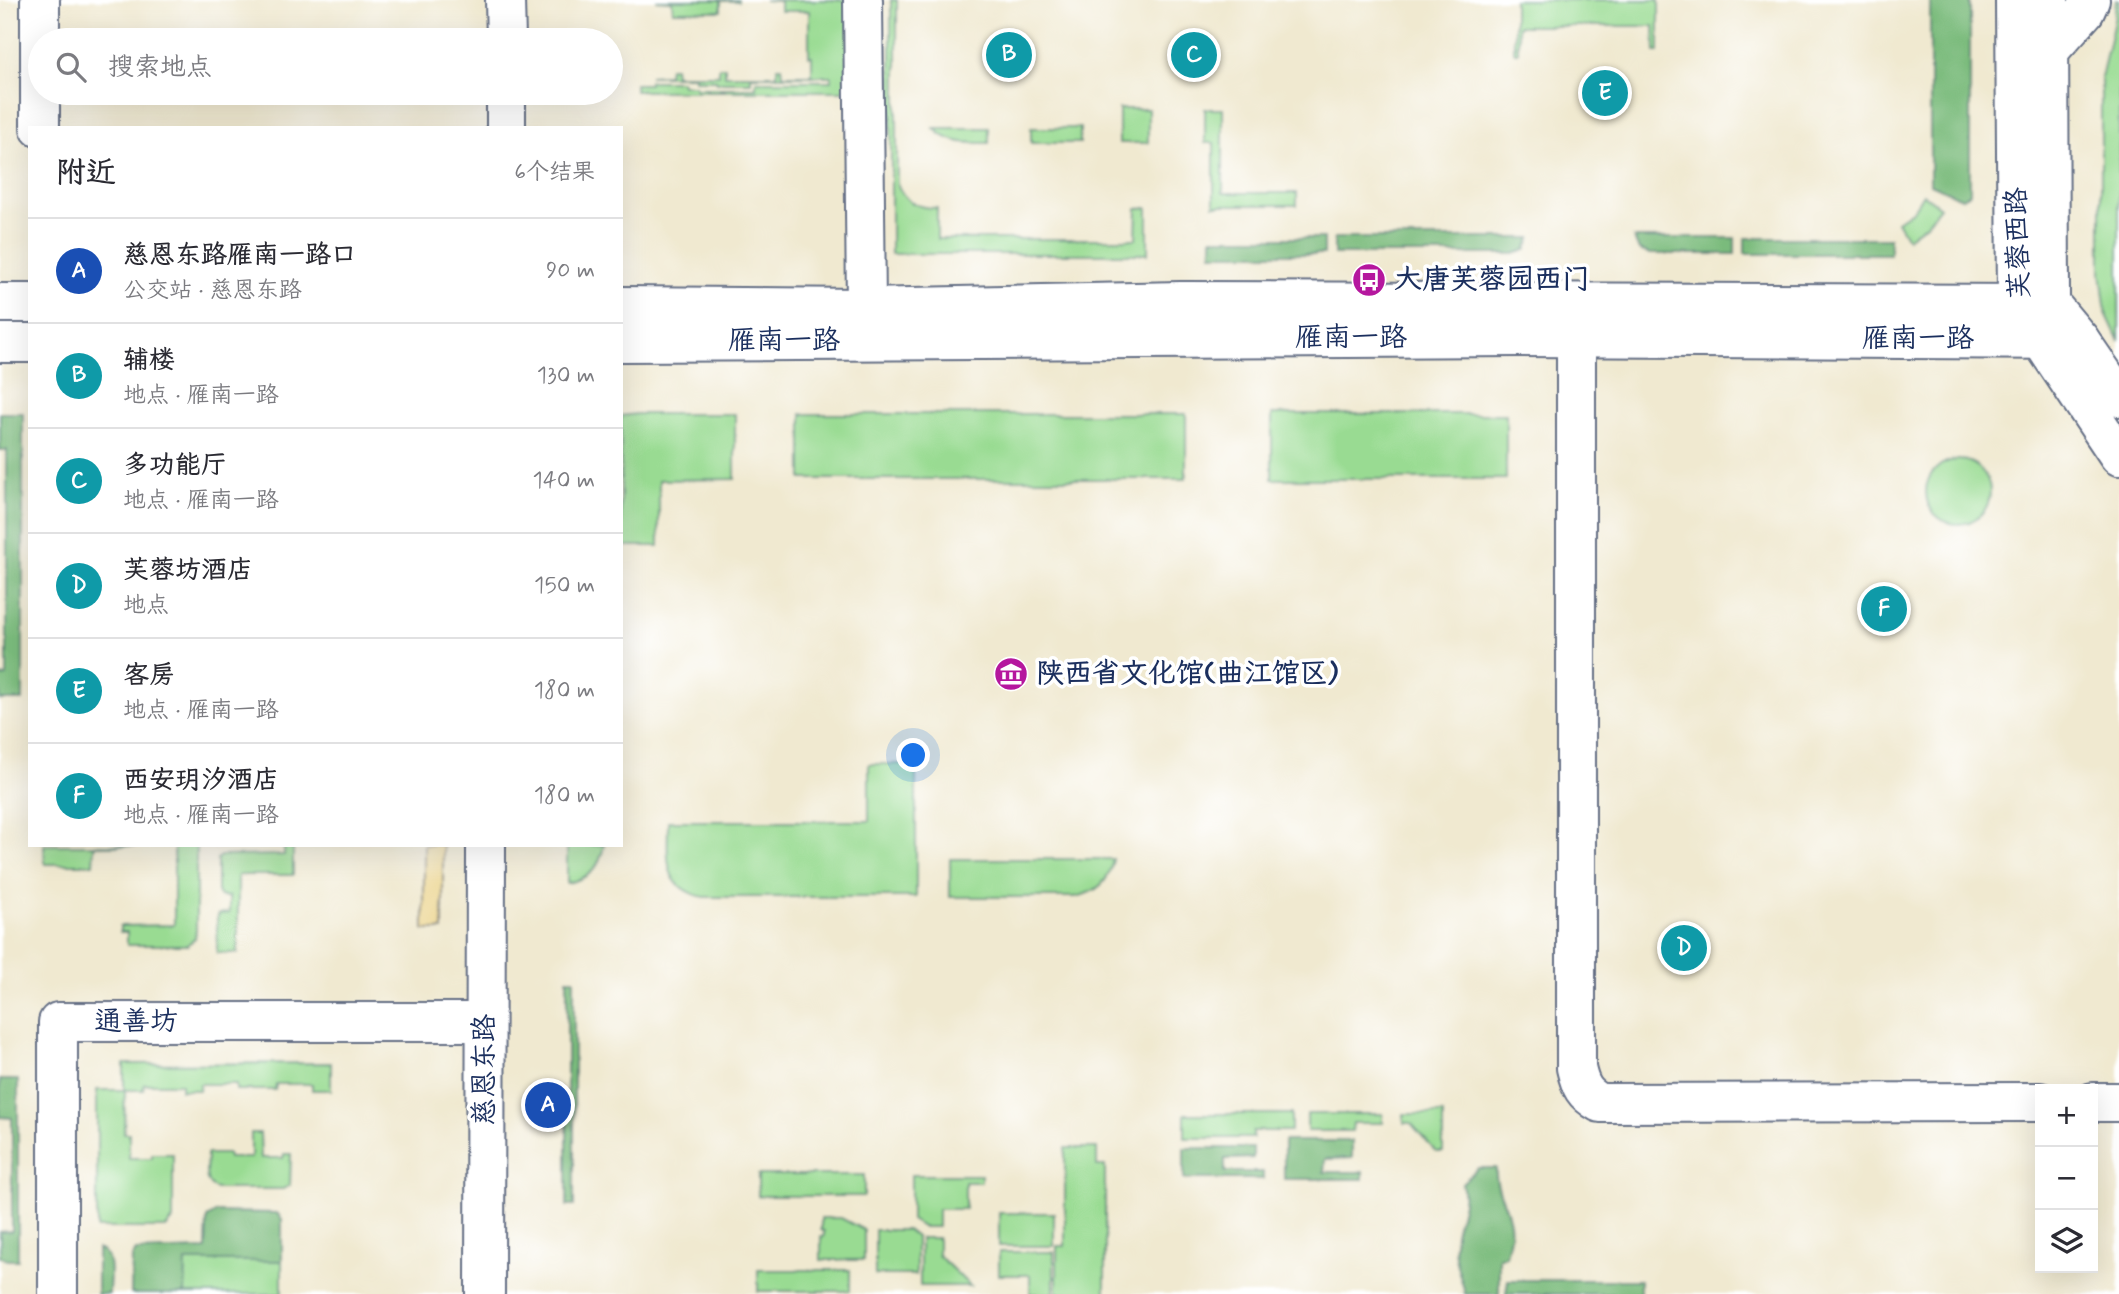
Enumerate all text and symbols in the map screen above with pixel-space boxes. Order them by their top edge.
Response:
search box [28,28,623,105]
pin: B [986,29,1032,81]
pin: C [1171,29,1217,81]
icon: search [52,48,90,86]
text: 搜索地点 [108,51,212,85]
pin: E [1582,67,1628,119]
text: 附近 [56,154,116,193]
text: 6个结果 [514,158,595,188]
street label: 芙蓉西路 [1999,186,2039,300]
text: 慈恩东路雁南一路口 [123,239,357,273]
text: A [71,256,87,286]
text: 90 m [546,256,595,286]
bus stop icon: 大唐芙蓉园西门 [1350,261,1388,299]
place label: 大唐芙蓉园西门 [1394,262,1590,299]
text: 公交站 · 慈恩东路 [123,276,302,306]
street label: 雁南一路 [1295,320,1407,357]
street label: 雁南一路 [1862,321,1974,358]
street label: 雁南一路 [728,323,840,360]
text: 辅楼 [123,344,175,378]
text: B [72,361,86,391]
text: 130 m [537,361,595,391]
text: 地点 · 雁南一路 [123,381,279,411]
text: 多功能厅 [123,449,227,483]
text: C [71,466,87,496]
text: 140 m [532,466,595,496]
text: 地点 · 雁南一路 [123,486,279,516]
text: 芙蓉坊酒店 [123,554,253,588]
text: D [71,571,87,601]
text: 150 m [534,571,595,601]
pin: F [1861,583,1907,635]
text: 地点 [123,591,169,621]
museum icon: 陕西省文化馆(曲江馆区) [992,655,1030,693]
place label: 陕西省文化馆(曲江馆区) [1036,656,1338,693]
text: 客房 [123,659,175,693]
text: E [72,676,86,706]
text: 180 m [534,676,595,706]
text: 地点 · 雁南一路 [123,696,279,726]
your location [896,738,930,772]
text: 西安玥汐酒店 [123,764,279,798]
text: F [73,781,85,811]
text: 180 m [534,781,595,811]
text: 地点 · 雁南一路 [123,801,279,831]
pin: D [1661,922,1707,974]
street label: 通善坊 [94,1004,178,1041]
street label: 慈恩东路 [467,1014,504,1126]
pin: A [525,1079,571,1131]
map controls [2035,1084,2098,1273]
button: + [2035,1084,2098,1147]
button: − [2035,1147,2098,1210]
button: layers [2035,1210,2098,1273]

